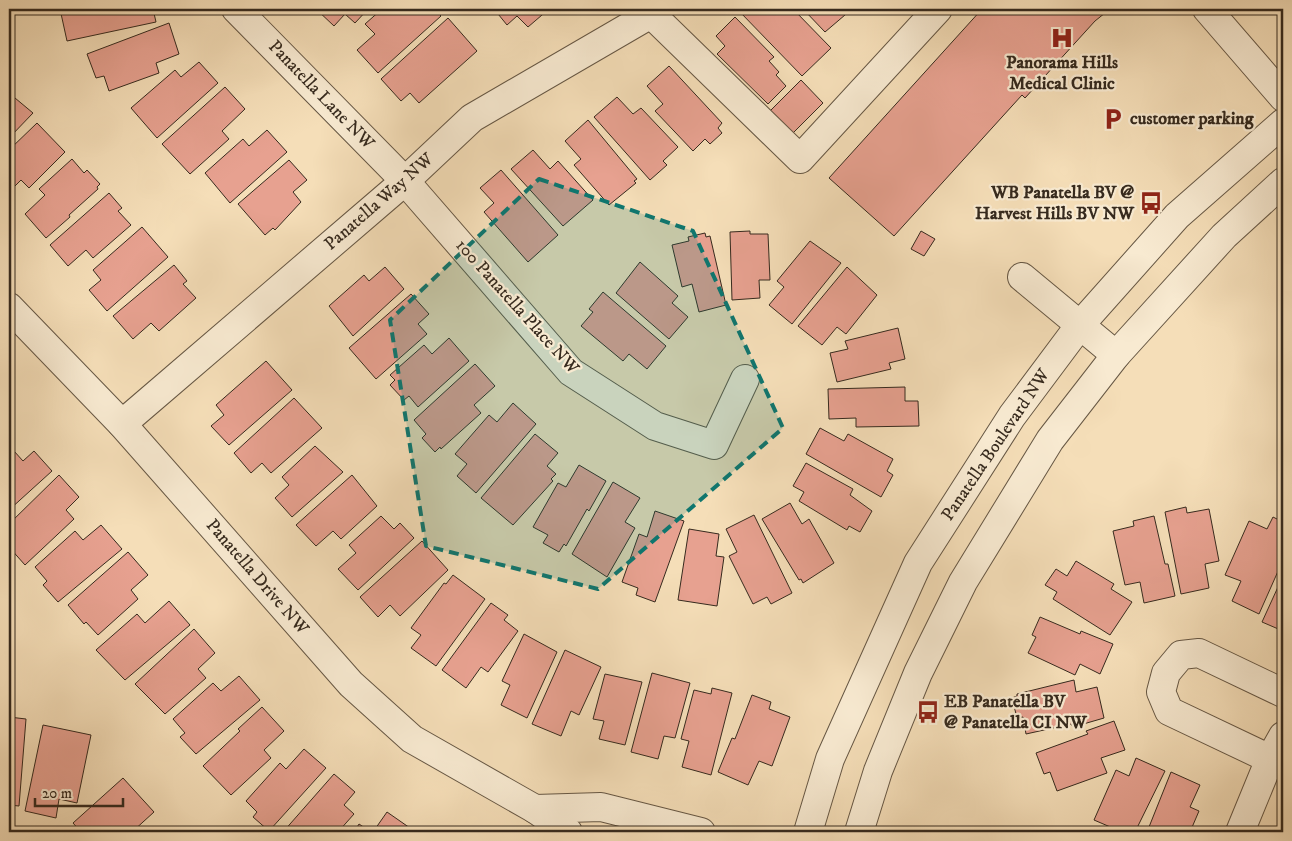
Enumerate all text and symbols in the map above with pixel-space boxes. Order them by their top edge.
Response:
hospital icon: Panorama Hills Medical Clinic [1049,25,1075,51]
street label: Panatella Lane NW [263,36,379,155]
place label: Panorama Hills Medical Clinic [1006,52,1118,95]
parking icon: customer parking [1100,106,1126,132]
place label: customer parking [1130,108,1255,130]
street label: Panatella Way NW [320,148,438,255]
place label: WB Panatella BV @ Harvest Hills BV NW [975,182,1135,225]
bus stop icon: WB Panatella BV @ Harvest Hills BV NW [1138,190,1164,216]
street label: 100 Panatella Place NW [451,235,584,379]
street label: Panatella Boulevard NW [937,364,1055,525]
street label: Panatella Drive NW [201,515,313,640]
place label: EB Panatella BV @ Panatella CI NW [944,691,1087,734]
bus stop icon: EB Panatella BV @ Panatella CI NW [915,699,941,725]
scale bar [35,776,122,808]
text: 20 m [42,784,72,803]

